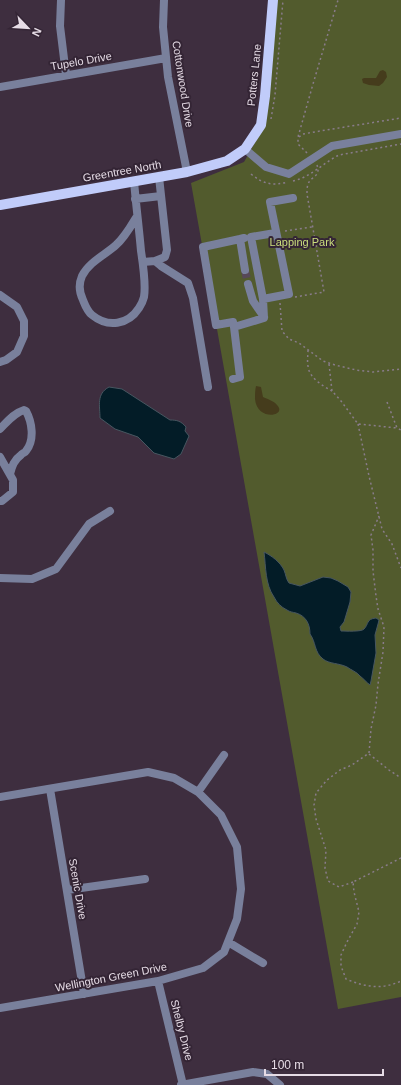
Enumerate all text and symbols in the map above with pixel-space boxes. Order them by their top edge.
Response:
north arrow [8,8,48,48]
text: N [30,26,44,38]
street label: Cottonwood Drive [170,40,196,128]
street label: Potters Lane [245,43,263,107]
street label: Tupelo Drive [49,50,113,72]
street label: Greentree North [82,158,162,184]
park label: Lapping Park [270,236,335,248]
street label: Scenic Drive [67,858,89,920]
street label: Wellington Green Drive [54,960,168,994]
street label: Shelby Drive [169,998,195,1062]
scale bar [265,1051,383,1077]
text: 100 m [271,1058,304,1072]

